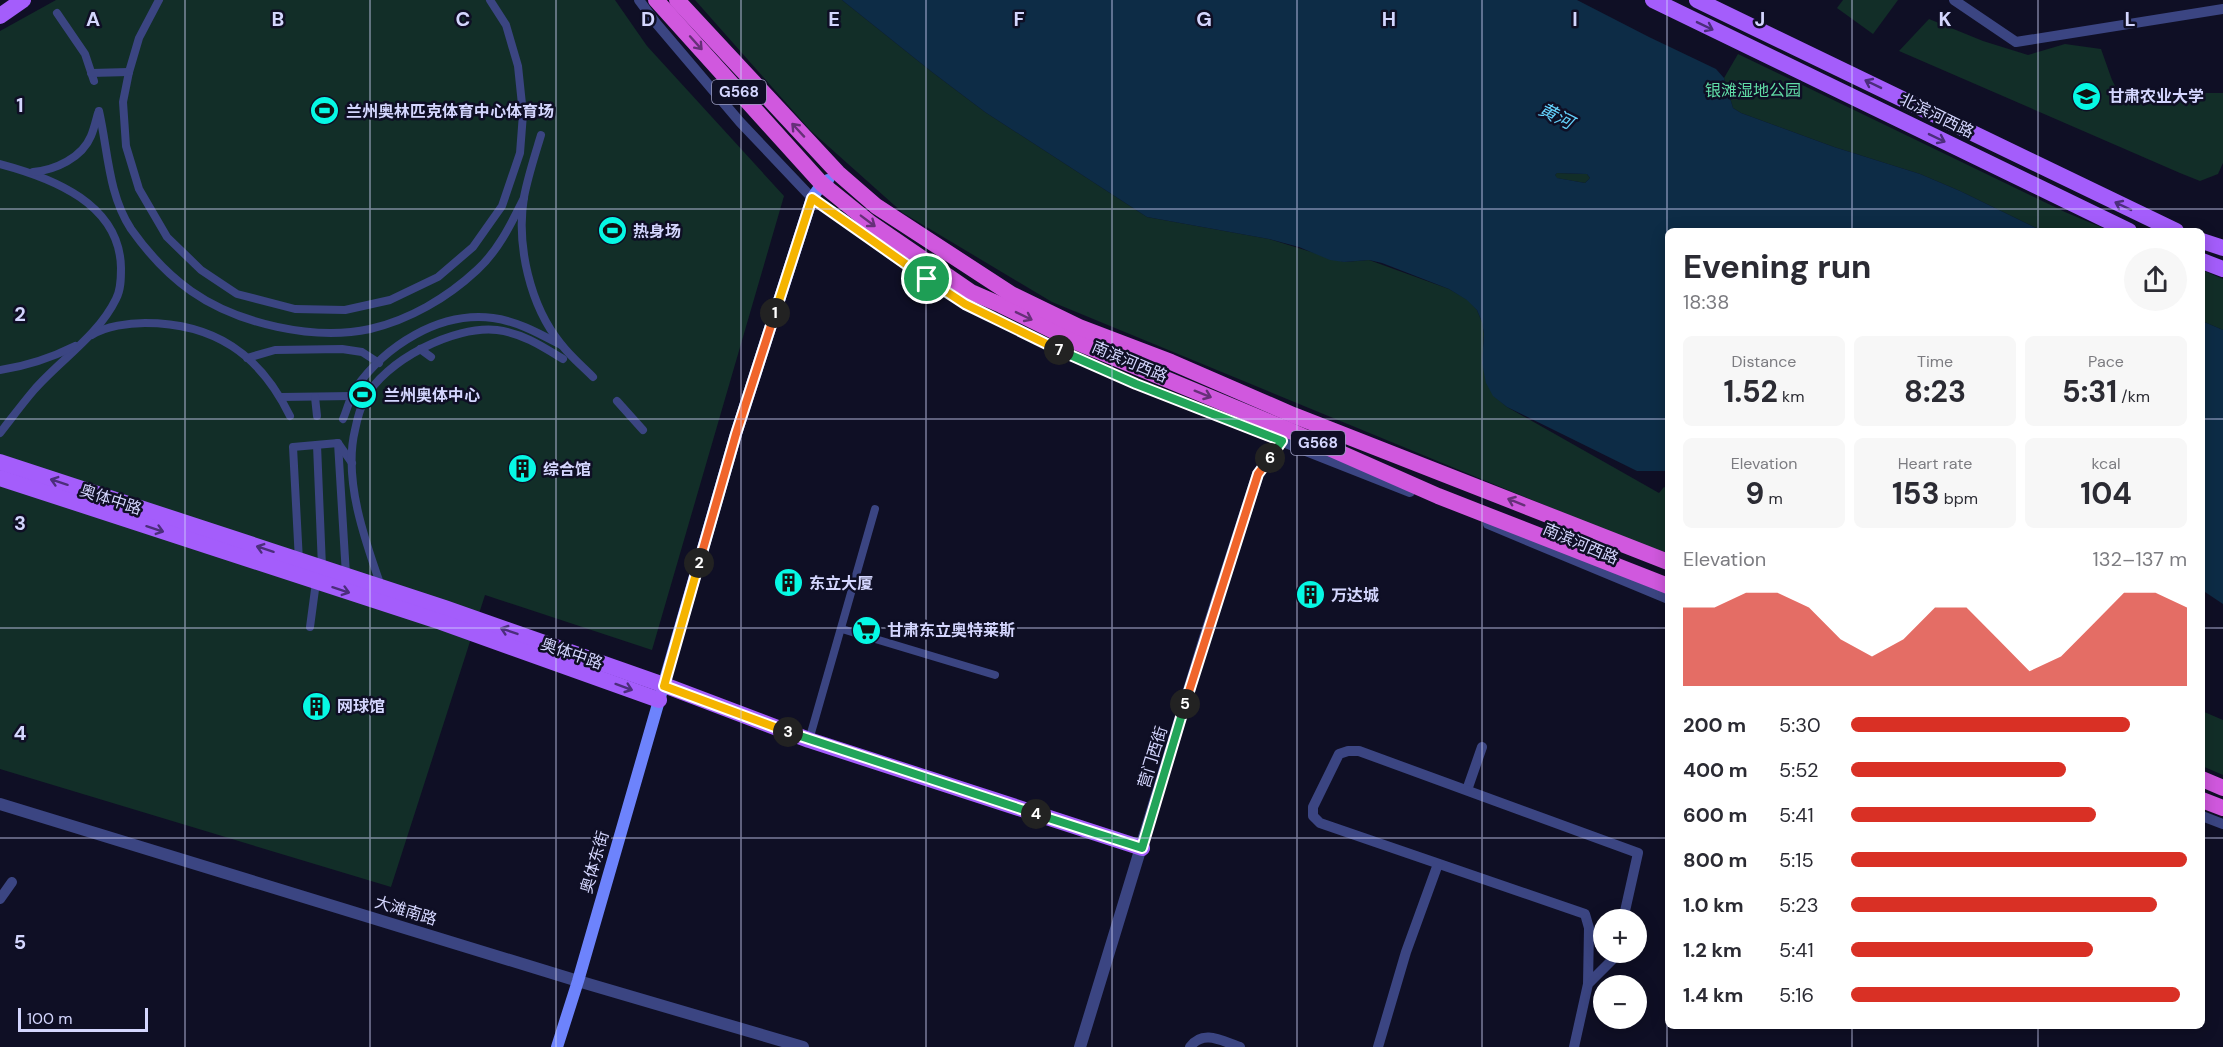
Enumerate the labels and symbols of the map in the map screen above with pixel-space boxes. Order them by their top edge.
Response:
text: A [86,6,100,32]
text: B [272,6,284,32]
text: C [456,6,470,32]
text: D [641,6,655,32]
text: E [828,6,840,32]
text: F [1013,6,1025,32]
text: G [1196,6,1212,32]
text: H [1382,6,1396,32]
text: I [1572,6,1578,32]
text: J [1755,6,1765,32]
text: K [1938,6,1952,32]
text: L [2124,6,2136,32]
one-way arrow [1696,20,1714,32]
one-way arrow [689,36,703,51]
one-way arrow [1864,77,1882,89]
road number: G568 [712,80,766,104]
park label: 银滩湿地公园 [1705,80,1801,101]
school or university icon: 甘肃农业大学 [2071,80,2103,112]
place label: 甘肃农业大学 [2108,86,2204,107]
street label: 北滨河西路 [1896,88,1977,142]
text: 1 [16,92,24,118]
sports icon: 兰州奥林匹克体育中心体育场 [309,95,341,127]
water label: 黄河 [1535,97,1580,136]
place label: 兰州奥林匹克体育中心体育场 [346,101,554,122]
one-way arrow [791,123,805,138]
one-way arrow [1928,133,1946,145]
one-way arrow [2115,200,2133,211]
one-way arrow [859,214,875,227]
sports icon: 热身场 [596,215,628,247]
place label: 热身场 [633,221,681,242]
pin [901,253,952,304]
pin: 1 [760,298,790,328]
text: 2 [14,301,26,327]
one-way arrow [1015,311,1033,323]
pin: 7 [1044,335,1074,365]
street label: 南滨河西路 [1089,336,1171,387]
sports icon: 兰州奥体中心 [347,379,379,411]
place label: 兰州奥体中心 [384,385,480,406]
one-way arrow [1193,389,1212,400]
road number: G568 [1291,431,1345,455]
pin: 6 [1255,443,1285,473]
building icon: 综合馆 [506,453,538,485]
place label: 综合馆 [543,459,591,480]
one-way arrow [50,476,69,487]
street label: 奥体中路 [77,480,145,519]
one-way arrow [1507,495,1526,506]
text: 3 [14,510,26,536]
street label: 南滨河西路 [1540,518,1622,569]
one-way arrow [145,524,164,535]
one-way arrow [256,543,275,554]
pin: 2 [684,548,714,578]
building icon: 东立大厦 [772,567,804,599]
place label: 东立大厦 [809,573,873,594]
building icon: 万达城 [1294,579,1326,611]
one-way arrow [331,585,350,596]
place label: 万达城 [1331,585,1379,606]
supermarket icon: 甘肃东立奥特莱斯 [850,614,882,646]
place label: 甘肃东立奥特莱斯 [887,620,1015,641]
one-way arrow [501,624,519,635]
street label: 奥体中路 [538,633,606,674]
one-way arrow [614,683,633,694]
pin: 5 [1170,689,1200,719]
building icon: 网球馆 [300,690,332,722]
place label: 网球馆 [337,696,385,717]
pin: 3 [773,717,803,747]
text: 4 [14,720,27,746]
street label: 营门西街 [1133,723,1172,791]
pin: 4 [1021,799,1051,829]
street label: 奥体东街 [576,828,613,896]
street label: 大滩南路 [372,891,440,930]
text: 5 [14,929,26,955]
scale bar [18,1005,148,1032]

